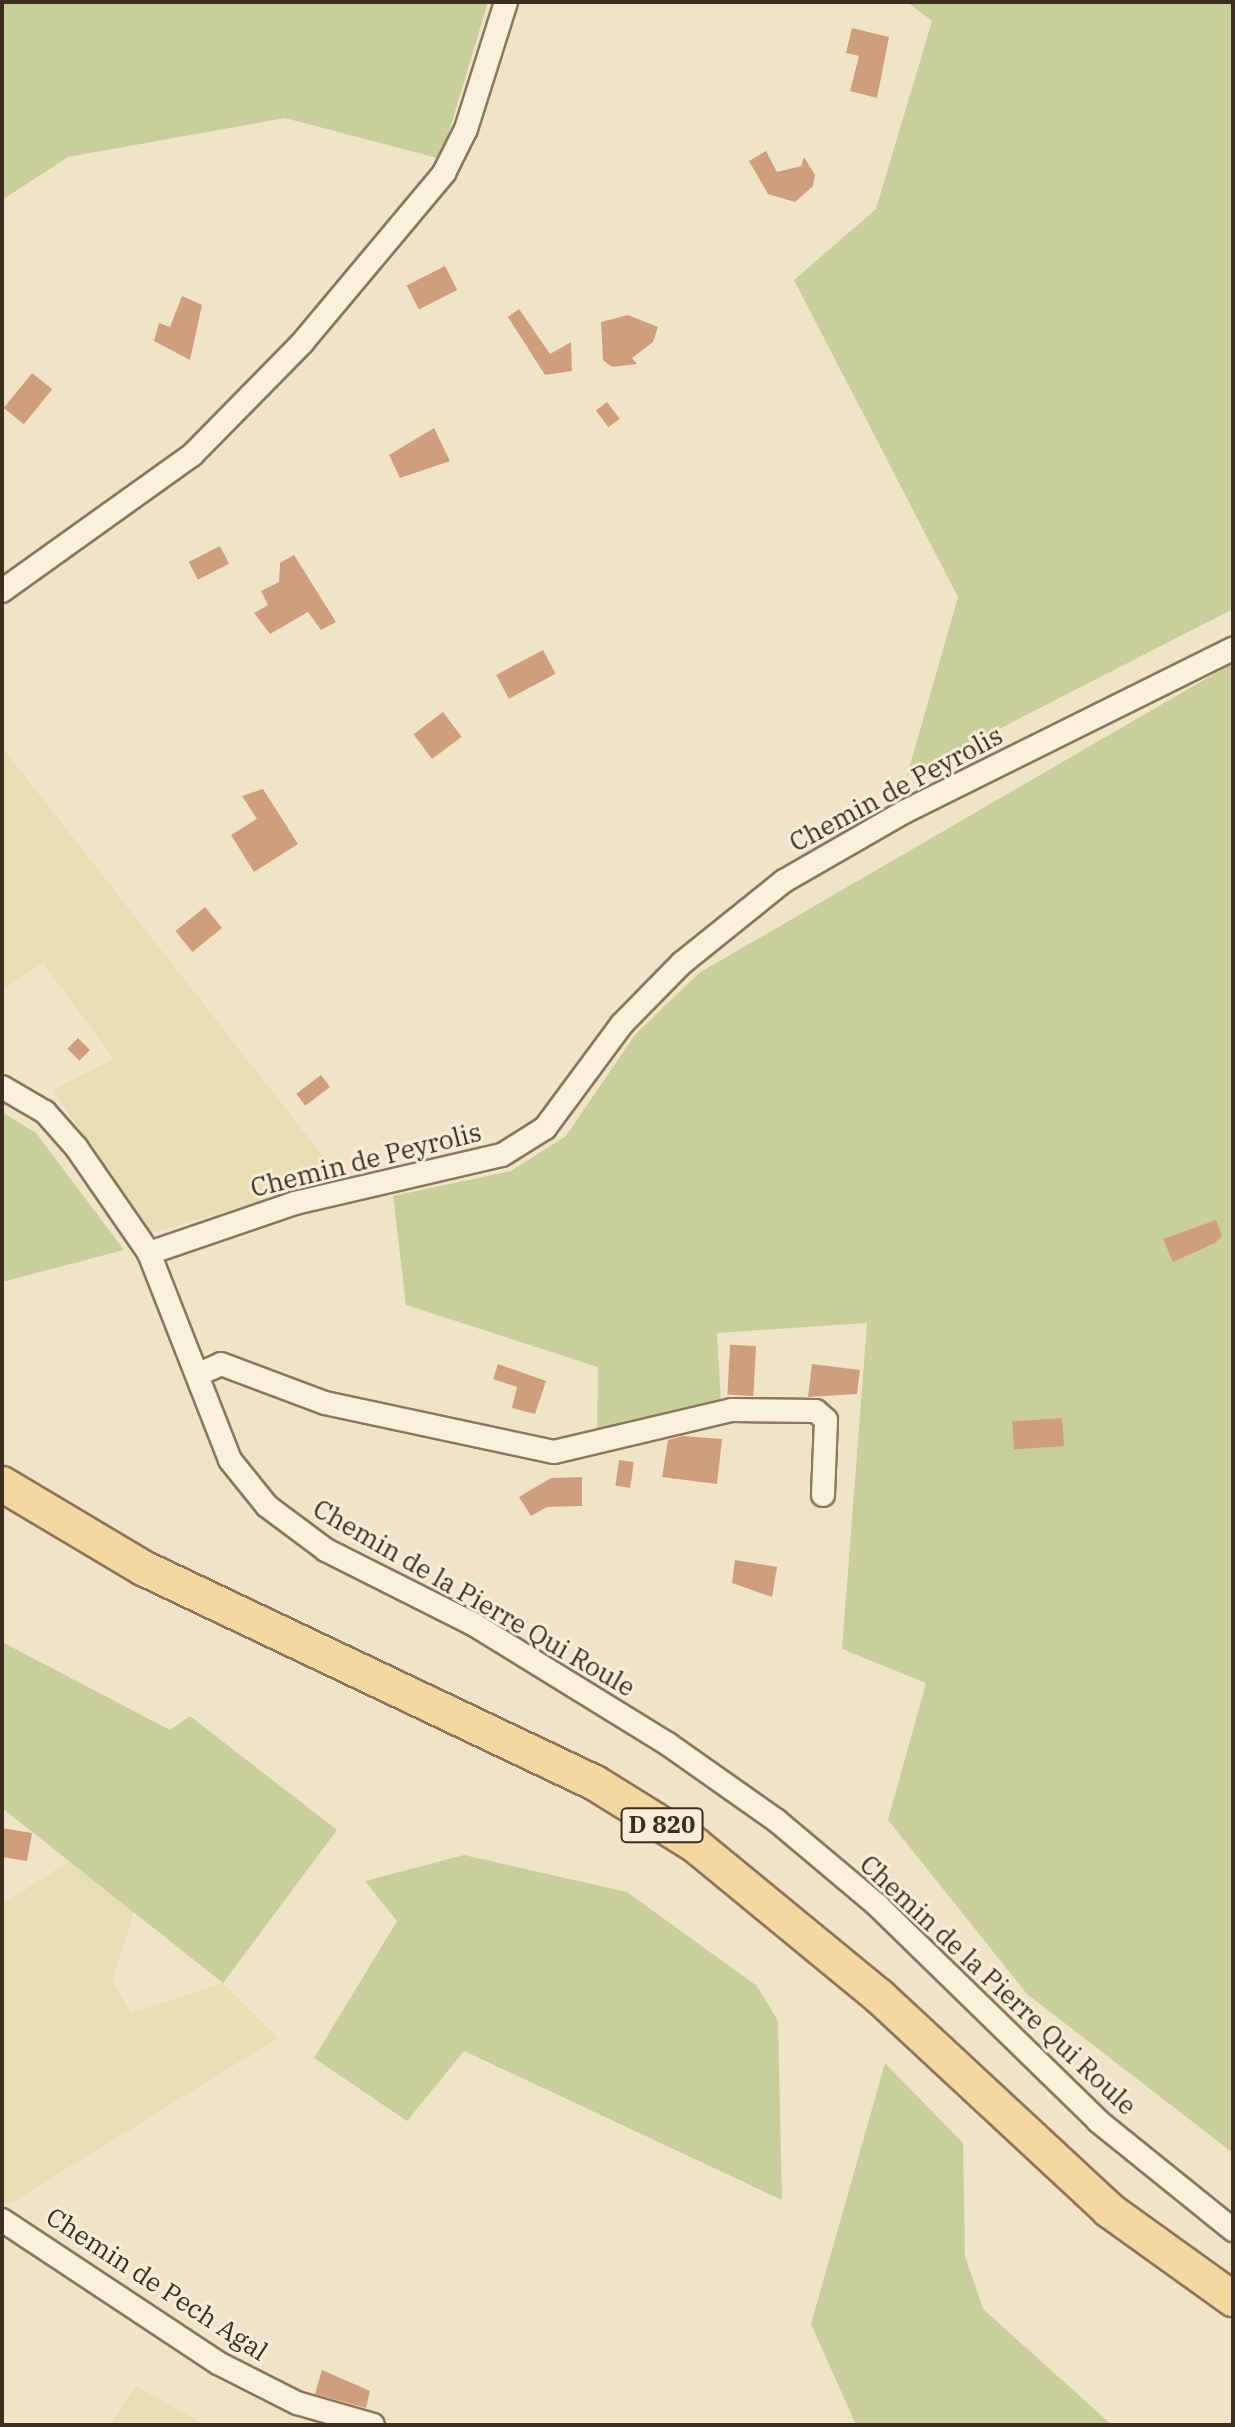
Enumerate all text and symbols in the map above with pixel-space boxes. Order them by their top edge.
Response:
street label: Chemin de Peyrolis [784,720,1008,858]
street label: Chemin de Peyrolis [247,1116,485,1204]
street label: Chemin de la Pierre Qui Roule [308,1493,640,1703]
road number: D 820 [620,1805,704,1845]
street label: Chemin de la Pierre Qui Roule [853,1849,1143,2121]
street label: Chemin de Pech Agal [40,2201,274,2367]

